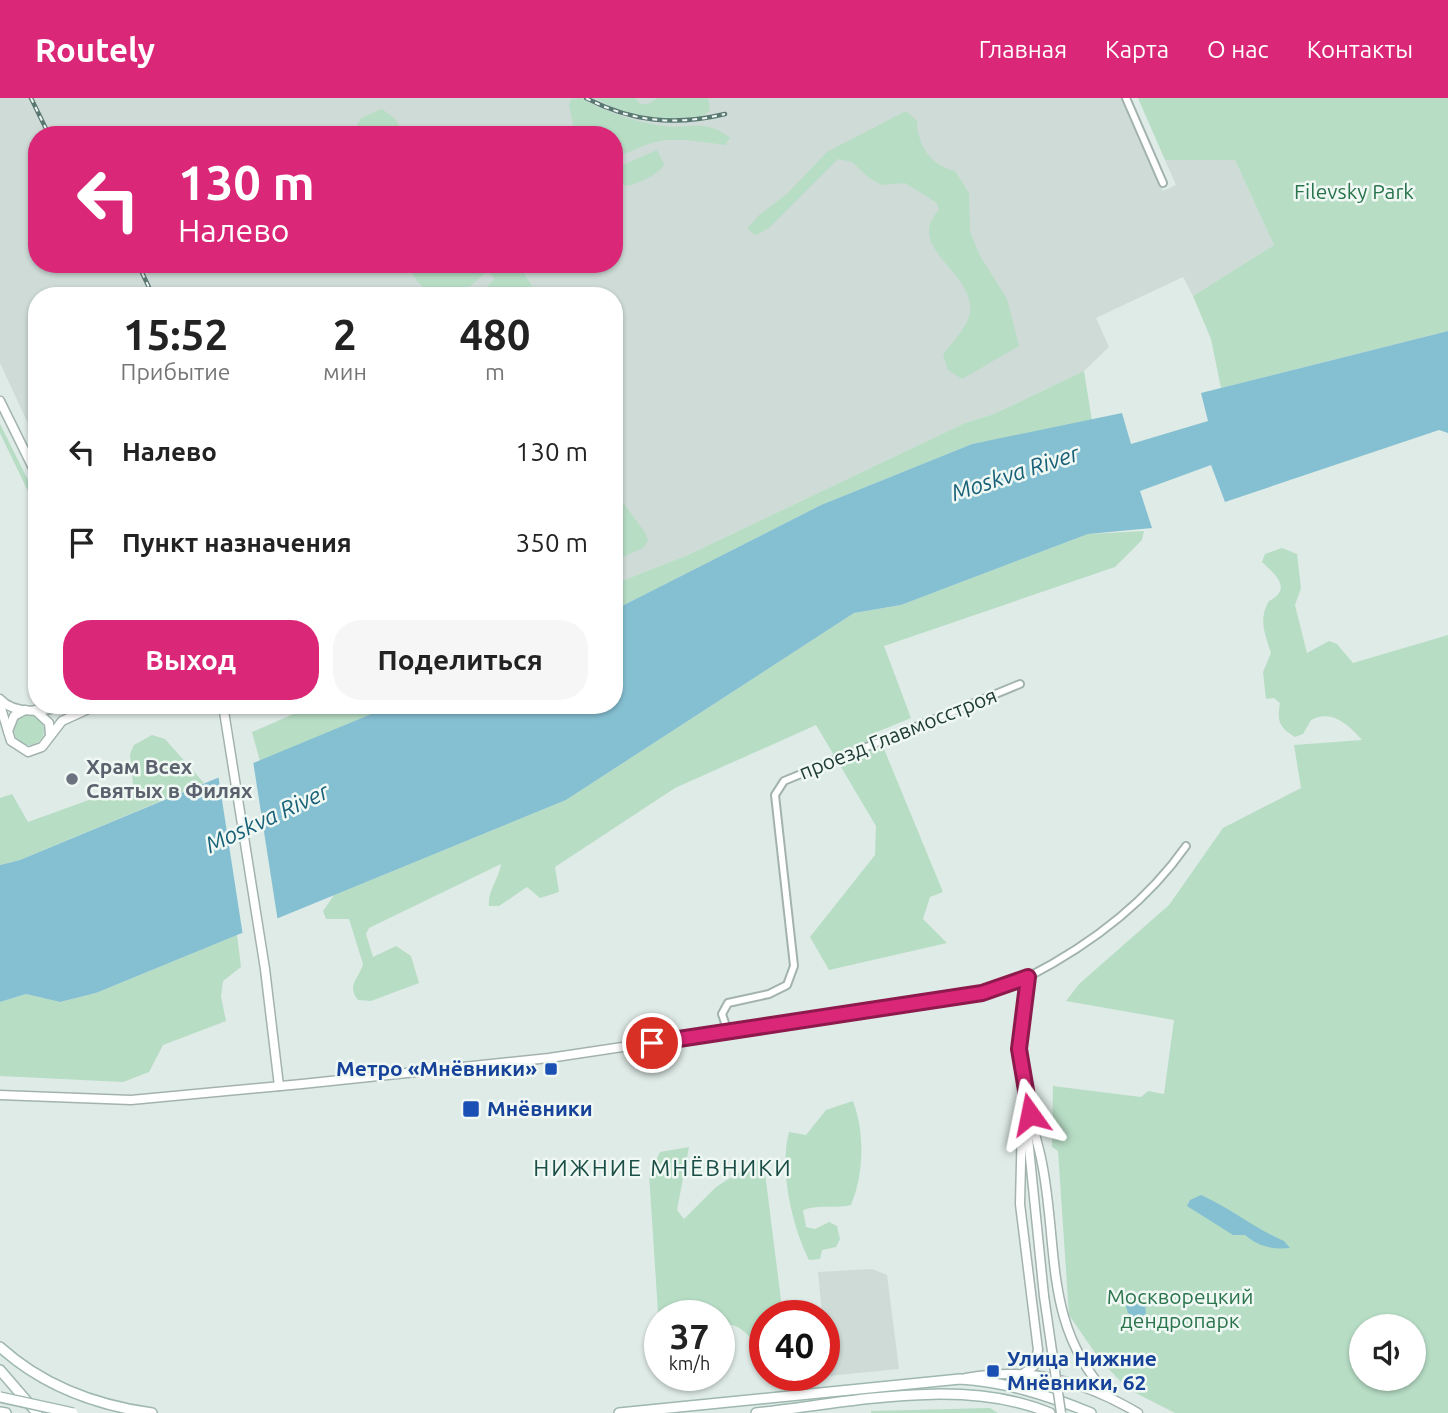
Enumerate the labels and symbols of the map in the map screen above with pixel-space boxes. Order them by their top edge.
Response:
park label: Filevsky Park [1294,179,1414,203]
water label: Moskva River [948,440,1083,505]
street label: проезд Главмосстроя [795,682,1000,784]
place label: Храм Всех Святых в Филях [86,754,253,802]
marker: Храм Всех Святых в Филях [64,771,80,787]
water label: Moskva River [201,778,333,857]
pin [622,1013,682,1073]
place label: Метро «Мнёвники» [336,1056,537,1080]
marker: Метро «Мнёвники» [543,1061,559,1077]
position arrow [993,1077,1067,1151]
place label: Мнёвники [487,1096,593,1120]
marker: Мнёвники [461,1099,481,1119]
district label: НИЖНИЕ МНЁВНИКИ [533,1155,793,1180]
park label: Москворецкий дендропарк [1107,1284,1253,1332]
speed limit sign: 40 [749,1300,840,1391]
place label: Улица Нижние Мнёвники, 62 [1007,1346,1157,1394]
marker: Улица Нижние Мнёвники, 62 [985,1363,1001,1379]

